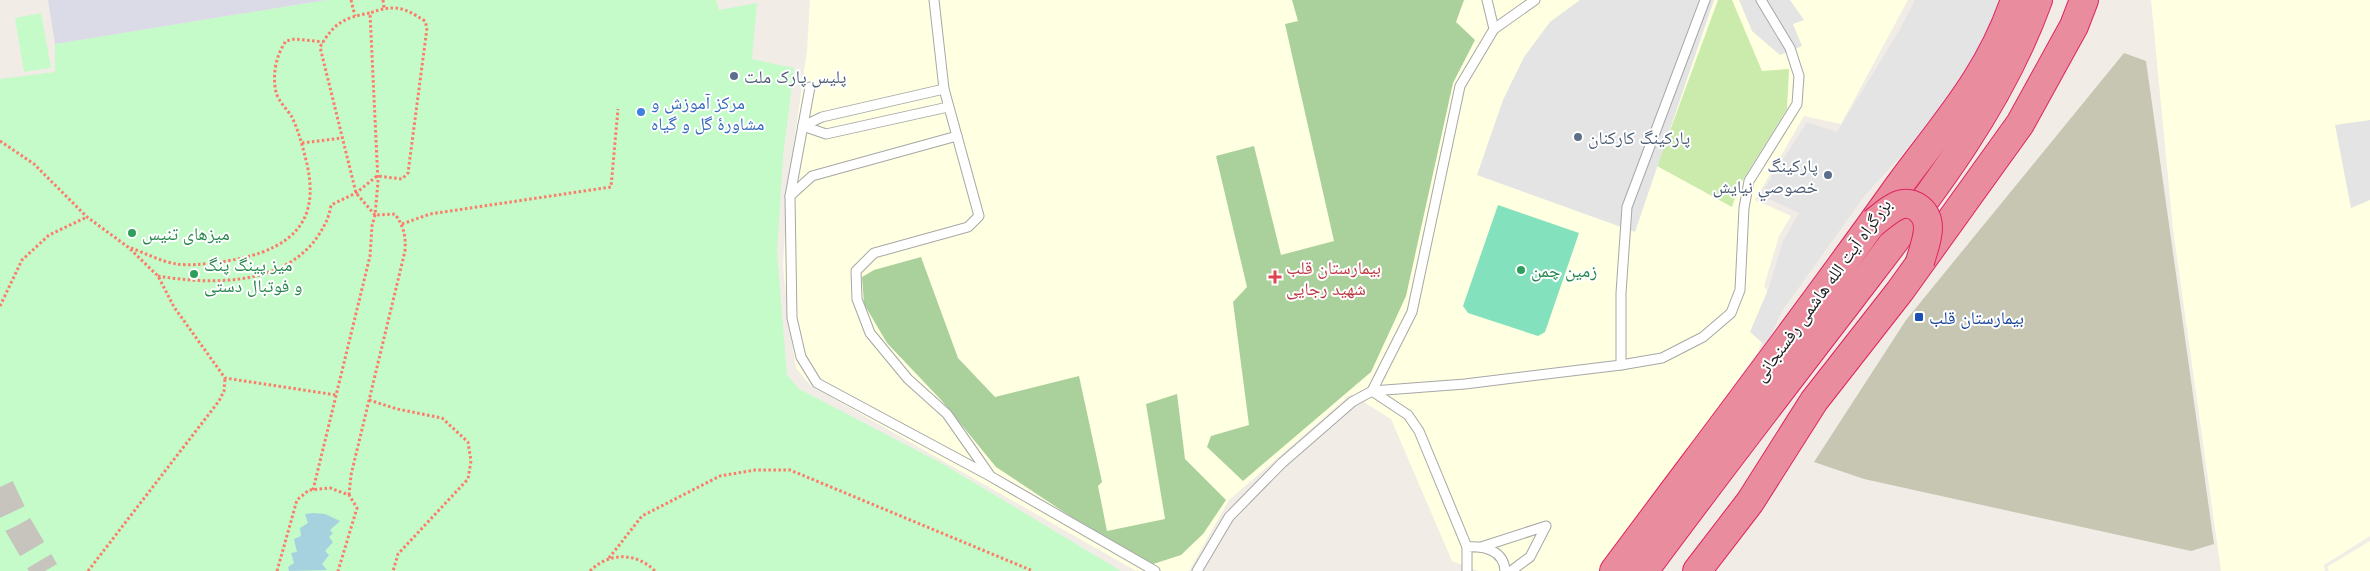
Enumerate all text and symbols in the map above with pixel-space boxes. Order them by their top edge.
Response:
place label: پلیس پارک ملت [744,66,847,88]
marker: پلیس پارک ملت [728,70,740,82]
place label: مرکز آموزش و مشاورهٔ گل و گیاه [651,92,765,135]
marker: مرکز آموزش و مشاورهٔ گل و گیاه [635,106,647,118]
place label: پارکینگ کارکنان [1588,127,1690,149]
marker: پارکینگ کارکنان [1572,131,1584,143]
place label: پاركينگ خصوصي نيايش [1713,155,1818,201]
marker: پاركينگ خصوصي نيايش [1822,169,1834,181]
street label: بزرگراه آیت الله هاشمی رفسنجانی [1749,195,1896,386]
place label: میزهای تنیس [142,223,230,245]
marker: میزهای تنیس [126,227,138,239]
place label: میز پینگ پنگ و فوتبال دستی [204,254,302,297]
place label: بیمارستان قلب شهید رجایی [1286,257,1381,300]
place label: زمین چمن [1531,260,1597,282]
marker: زمین چمن [1515,264,1527,276]
marker: میز پینگ پنگ و فوتبال دستی [188,268,200,280]
marker: بیمارستان قلب شهید رجایی [1268,270,1282,284]
place label: بیمارستان قلب [1929,307,2024,329]
marker: بیمارستان قلب [1913,311,1925,323]

